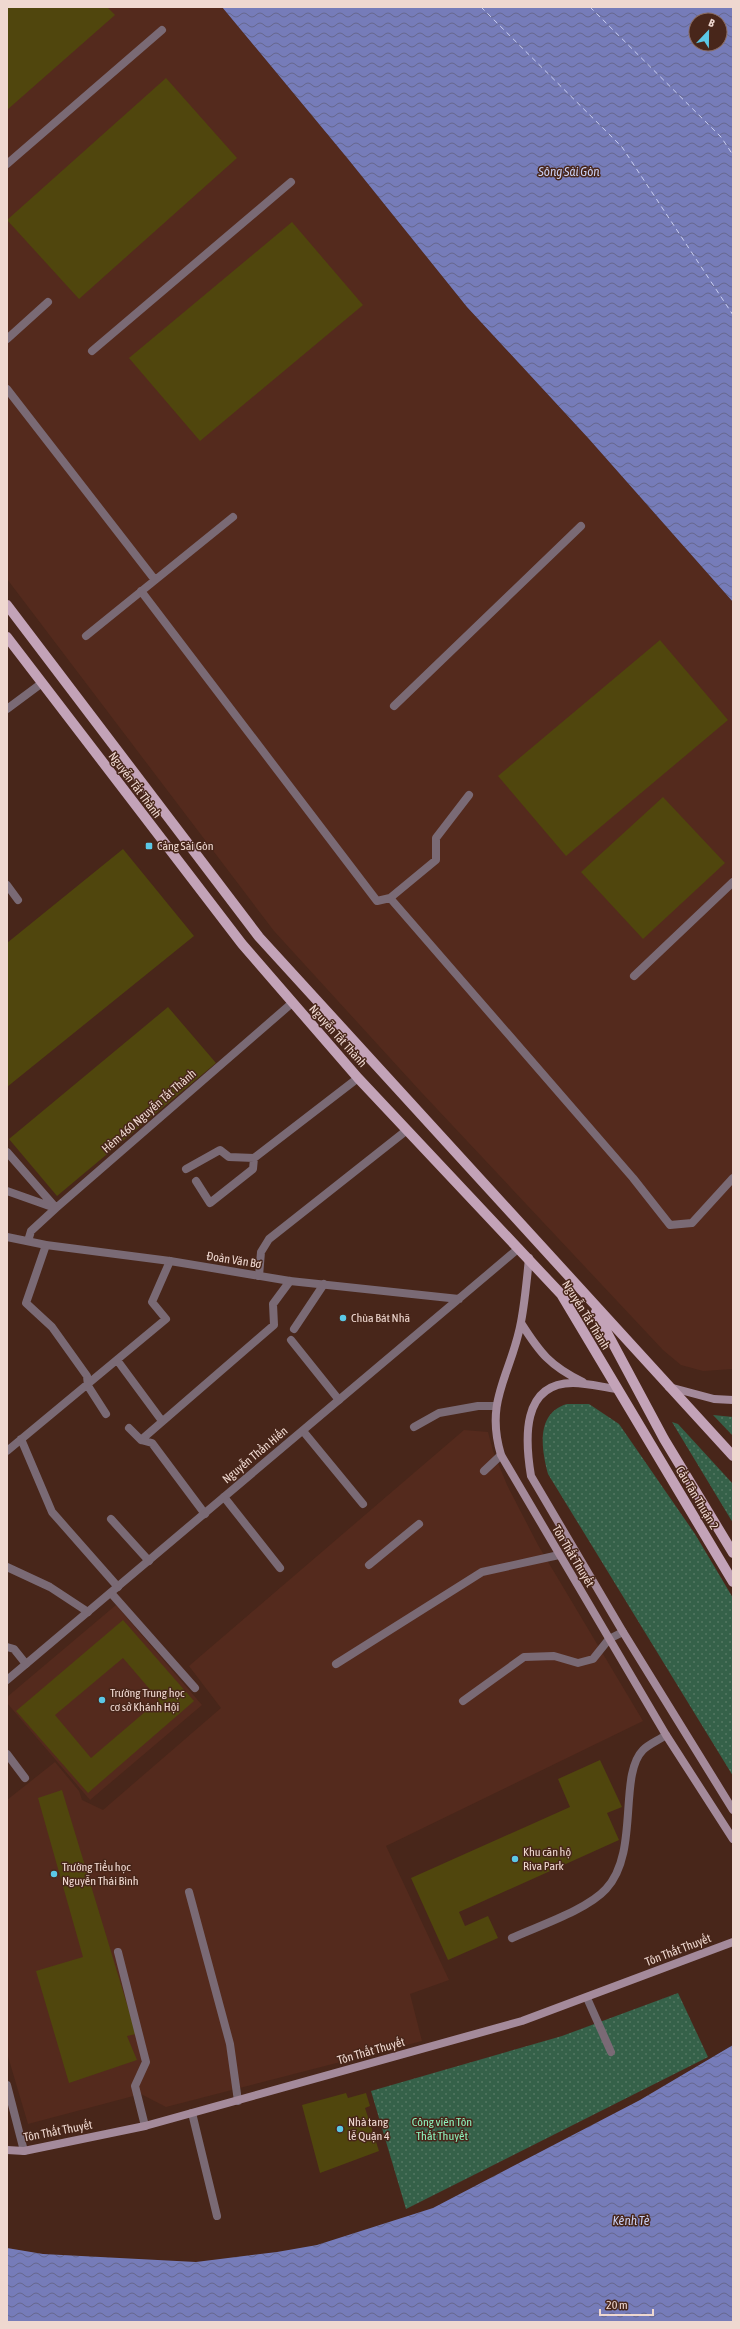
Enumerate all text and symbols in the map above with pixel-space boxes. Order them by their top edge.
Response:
north arrow [688,12,728,52]
text: B [707,16,717,30]
water label: Sông Sài Gòn [537,164,600,179]
street label: Nguyễn Tất Thành [106,749,164,821]
place label: Cảng Sài Gòn [157,839,213,853]
marker: Cảng Sài Gòn [144,841,154,851]
street label: Nguyễn Tất Thành [306,1002,370,1070]
street label: Hẻm 460 Nguyễn Tất Thành [99,1066,199,1156]
street label: Đoàn Văn Bơ [206,1249,263,1271]
street label: Nguyễn Tất Thành [559,1278,613,1352]
place label: Chùa Bát Nhã [351,1311,410,1325]
marker: Chùa Bát Nhã [338,1313,348,1323]
street label: Nguyễn Thần Hiến [220,1424,290,1486]
street label: Cầu Tân Thuận 2 [673,1464,721,1532]
street label: Tôn Thất Thuyết [549,1523,597,1590]
place label: Trường Trung học cơ sở Khánh Hội [110,1686,185,1714]
marker: Trường Trung học cơ sở Khánh Hội [97,1695,107,1705]
place label: Khu căn hộ Riva Park [523,1845,571,1873]
marker: Khu căn hộ Riva Park [510,1854,520,1864]
place label: Trường Tiểu học Nguyễn Thái Bình [62,1860,139,1888]
marker: Trường Tiểu học Nguyễn Thái Bình [49,1869,59,1879]
street label: Tôn Thất Thuyết [643,1931,713,1969]
street label: Tôn Thất Thuyết [336,2035,407,2067]
place label: Nhà tang lễ Quận 4 [348,2115,390,2143]
park label: Công viên Tôn Thất Thuyết [412,2115,472,2143]
street label: Tôn Thất Thuyết [23,2117,94,2145]
marker: Nhà tang lễ Quận 4 [335,2124,345,2134]
water label: Kênh Tẻ [612,2213,650,2228]
scale bar [600,2291,653,2317]
text: 20 m [606,2298,628,2312]

